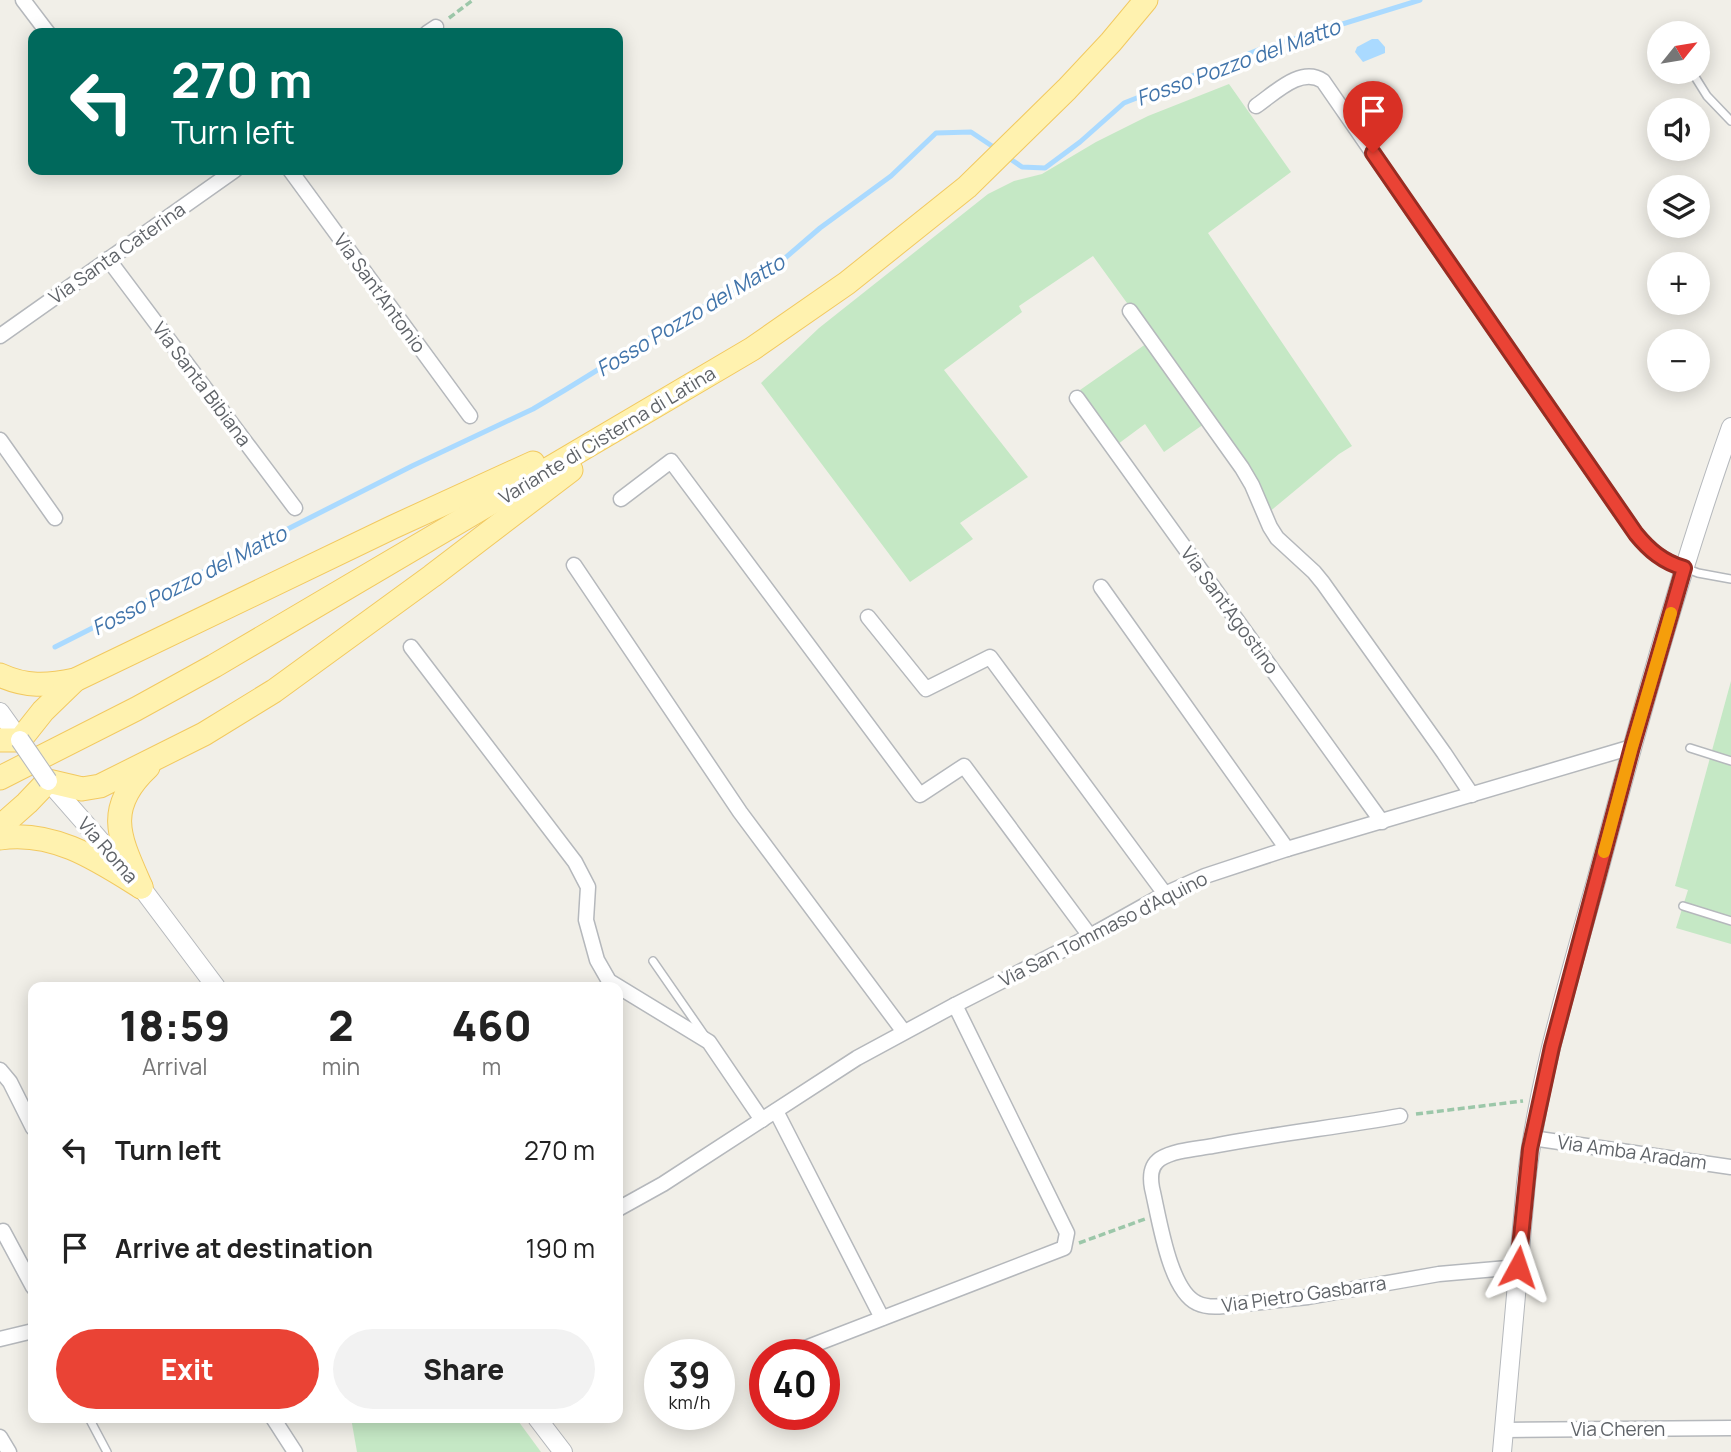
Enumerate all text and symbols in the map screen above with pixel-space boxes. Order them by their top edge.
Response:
water label: Fosso Pozzo del Matto [1132,12,1345,112]
north arrow [1647,21,1710,84]
map controls [1647,21,1710,392]
text: 270 m [171,46,312,113]
icon: left [56,56,147,147]
pin [1343,81,1403,153]
icon: arrive [1354,92,1392,130]
button: sound [1647,98,1710,161]
text: Turn left [171,110,295,154]
button: layers [1647,175,1710,238]
street label: Via Santa Caterina [44,196,190,310]
street label: Via Sant'Antonio [328,228,432,358]
water label: Fosso Pozzo del Matto [591,247,791,382]
button: + [1647,252,1710,315]
street label: Via Santa Bibiana [147,316,257,452]
button: − [1647,329,1710,392]
street label: Variante di Cisterna di Latina [494,360,720,510]
water label: Fosso Pozzo del Matto [87,518,293,641]
street label: Via Sant'Agostino [1175,541,1285,679]
street label: Via Roma [72,811,144,889]
street label: Via San Tommaso d'Aquino [994,865,1212,993]
text: 18:59 [119,996,230,1054]
text: 2 [328,996,354,1054]
text: 460 [451,996,532,1054]
text: Arrival [142,1050,208,1082]
text: min [322,1050,360,1082]
text: m [482,1050,501,1082]
street label: Via Amba Aradam [1556,1129,1708,1175]
icon: left [56,1131,94,1169]
text: Turn left [115,1132,222,1168]
text: 270 m [524,1132,595,1168]
icon: arrive [56,1229,94,1267]
text: Arrive at destination [115,1230,373,1266]
text: 190 m [526,1230,595,1266]
position arrow [1481,1230,1555,1304]
street label: Via Pietro Gasbarra [1220,1270,1388,1318]
button: Exit [56,1329,319,1409]
button: Share [333,1329,595,1409]
speed limit sign: 40 [749,1339,840,1430]
text: 39 [668,1351,711,1399]
text: km/h [669,1390,710,1414]
street label: Via Cheren [1571,1416,1665,1442]

